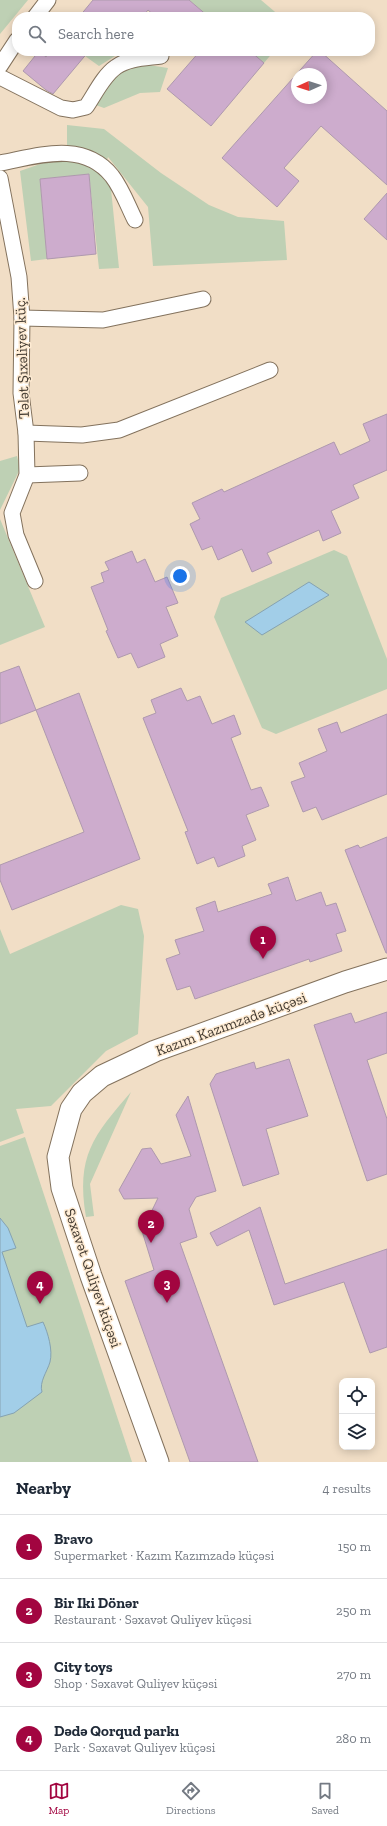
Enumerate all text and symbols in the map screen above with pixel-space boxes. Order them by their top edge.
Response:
search box [12,12,375,56]
icon: search [26,23,48,45]
text: Search here [58,25,134,43]
north arrow [291,68,327,104]
street label: Tələt Şıxəliyev küç. [11,297,33,419]
your location [170,566,190,586]
pin: 1 [250,926,276,959]
street label: Kazım Kazımzadə küçəsi [153,988,309,1060]
street label: Səxavət Quliyev küçəsi [61,1206,125,1350]
pin: 2 [138,1210,164,1243]
pin: 3 [154,1270,180,1303]
pin: 4 [27,1271,53,1304]
map controls [339,1378,375,1450]
button: locate [339,1378,375,1414]
button: layers [339,1414,375,1450]
text: Nearby [16,1478,71,1498]
text: 4 results [323,1481,371,1496]
text: Bravo [54,1530,93,1548]
text: 1 [26,1539,32,1554]
text: 150 m [338,1539,371,1554]
text: Supermarket · Kazım Kazımzadə küçəsi [54,1548,274,1563]
text: Bir Iki Dönər [54,1594,139,1612]
text: 2 [26,1603,32,1618]
text: 250 m [336,1603,371,1618]
text: Restaurant · Səxavət Quliyev küçəsi [54,1612,252,1627]
text: City toys [54,1658,113,1676]
text: 3 [26,1667,32,1682]
text: 270 m [337,1667,371,1682]
text: Shop · Səxavət Quliyev küçəsi [54,1676,218,1691]
text: Dədə Qorqud parkı [54,1722,179,1740]
text: 4 [25,1731,33,1746]
text: 280 m [336,1731,371,1746]
text: Park · Səxavət Quliyev küçəsi [54,1740,215,1755]
tab: Map [48,1780,70,1817]
tab: Directions [166,1780,216,1817]
tab: Saved [311,1780,339,1817]

